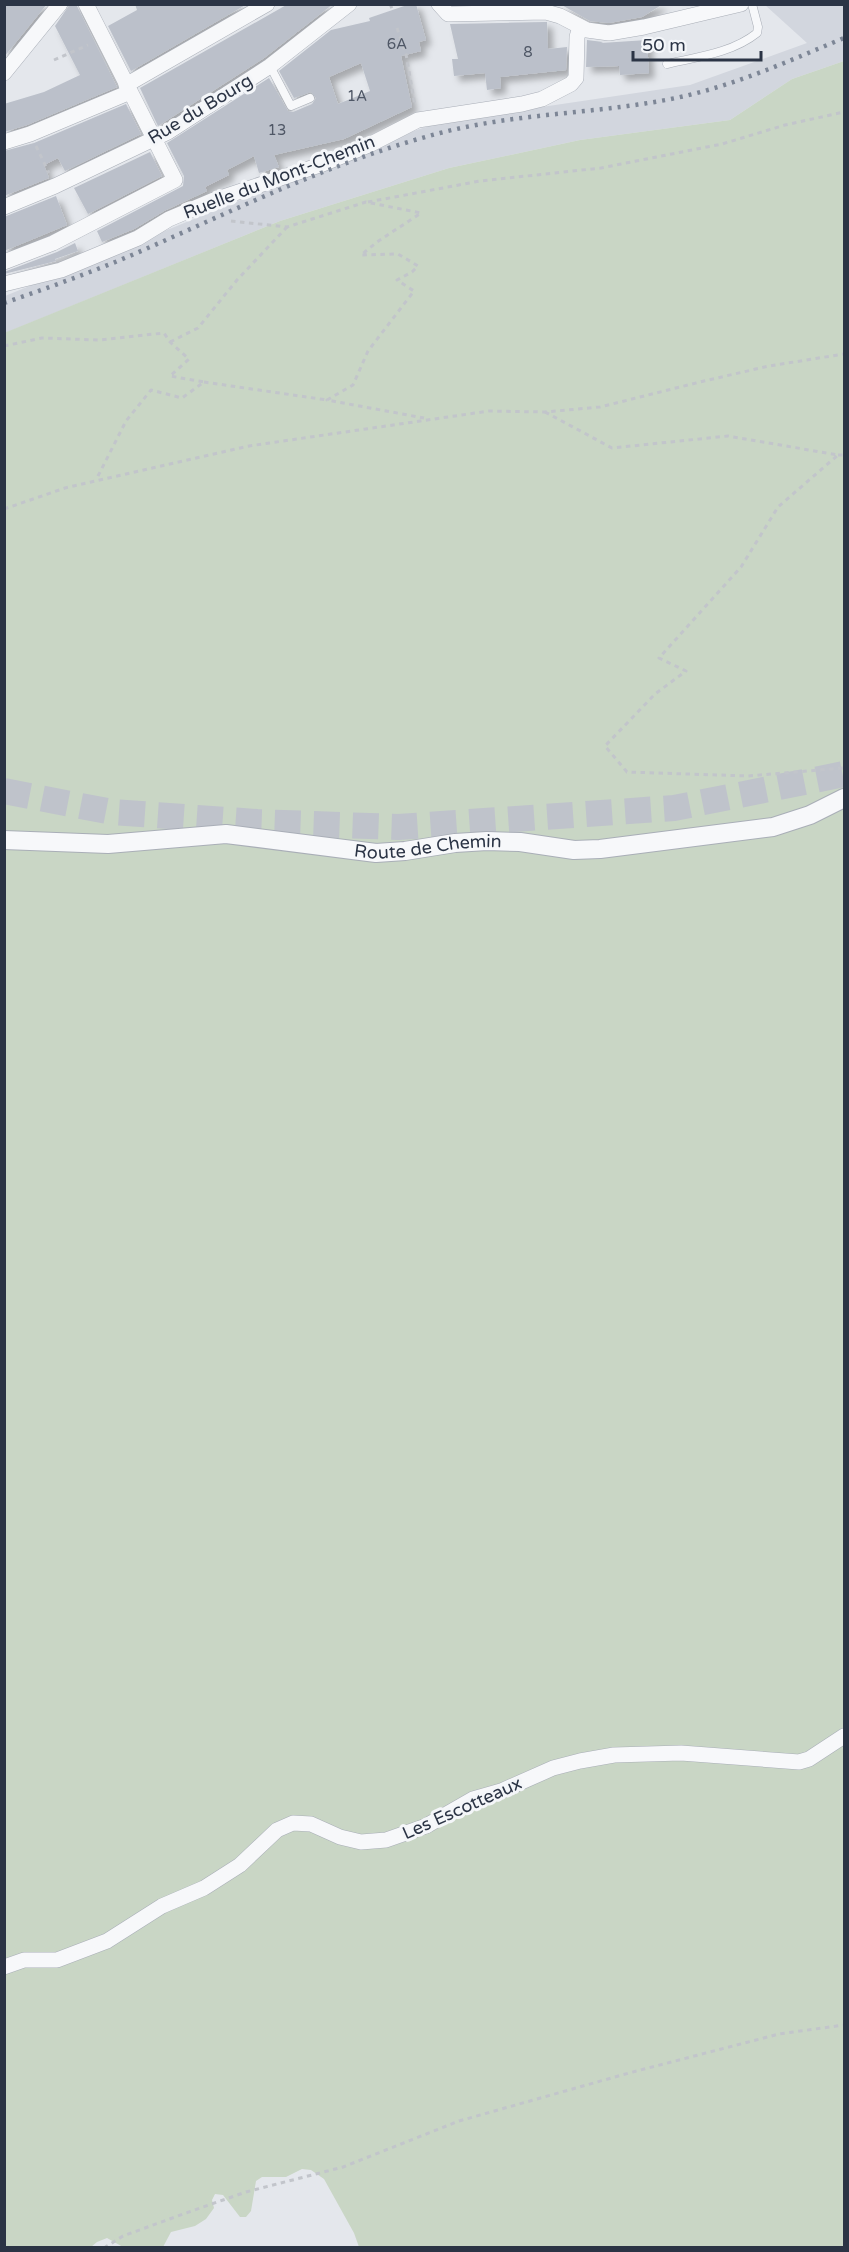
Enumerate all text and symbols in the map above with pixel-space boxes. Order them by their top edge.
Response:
scale bar [633,24,760,62]
text: 50 m [642,34,686,56]
house number: 6A [387,35,407,53]
house number: 8 [523,43,533,61]
street label: Rue du Bourg [144,69,256,149]
house number: 1A [347,87,367,105]
house number: 13 [268,121,286,139]
street label: Ruelle du Mont-Chemin [180,130,378,224]
street label: Route de Chemin [353,830,502,864]
street label: Les Escotteaux [399,1772,525,1844]

